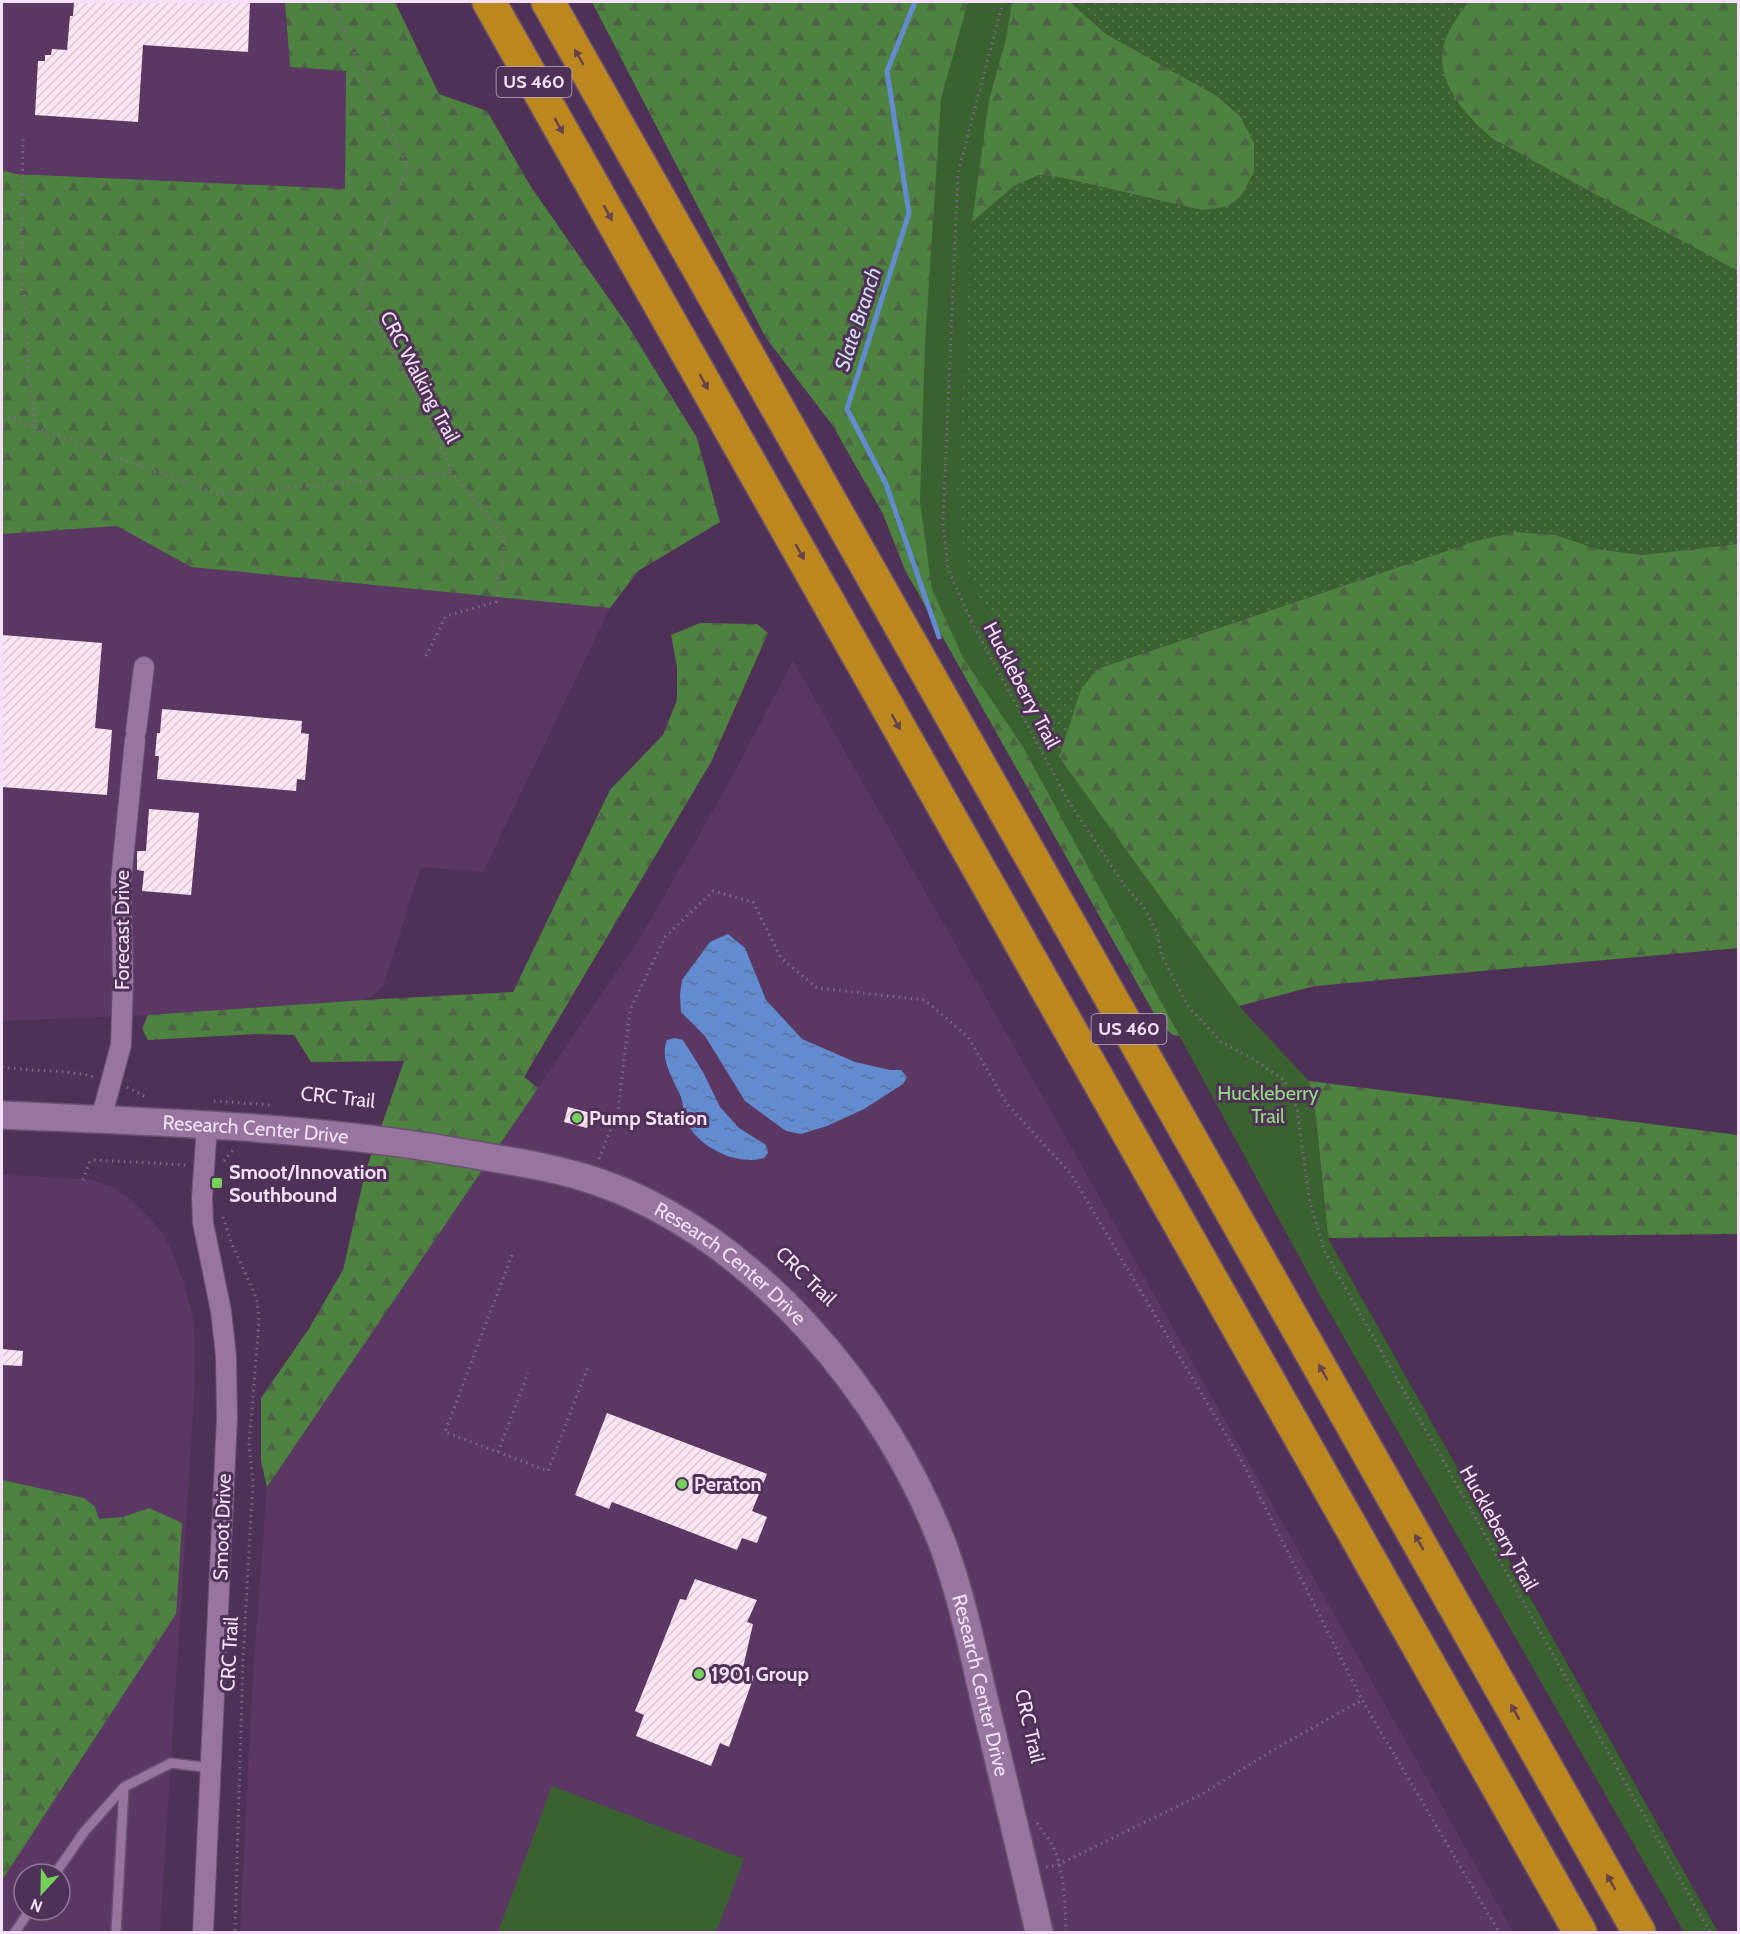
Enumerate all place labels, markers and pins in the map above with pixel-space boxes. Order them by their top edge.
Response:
place label: Pump Station [589,1106,707,1130]
marker: Pump Station [570,1111,584,1125]
place label: Smoot/Innovation Southbound [229,1160,387,1207]
marker: Smoot/Innovation Southbound [210,1176,224,1190]
place label: Peraton [694,1472,762,1496]
marker: Peraton [675,1477,689,1491]
place label: 1901 Group [711,1662,809,1686]
marker: 1901 Group [692,1667,706,1681]

